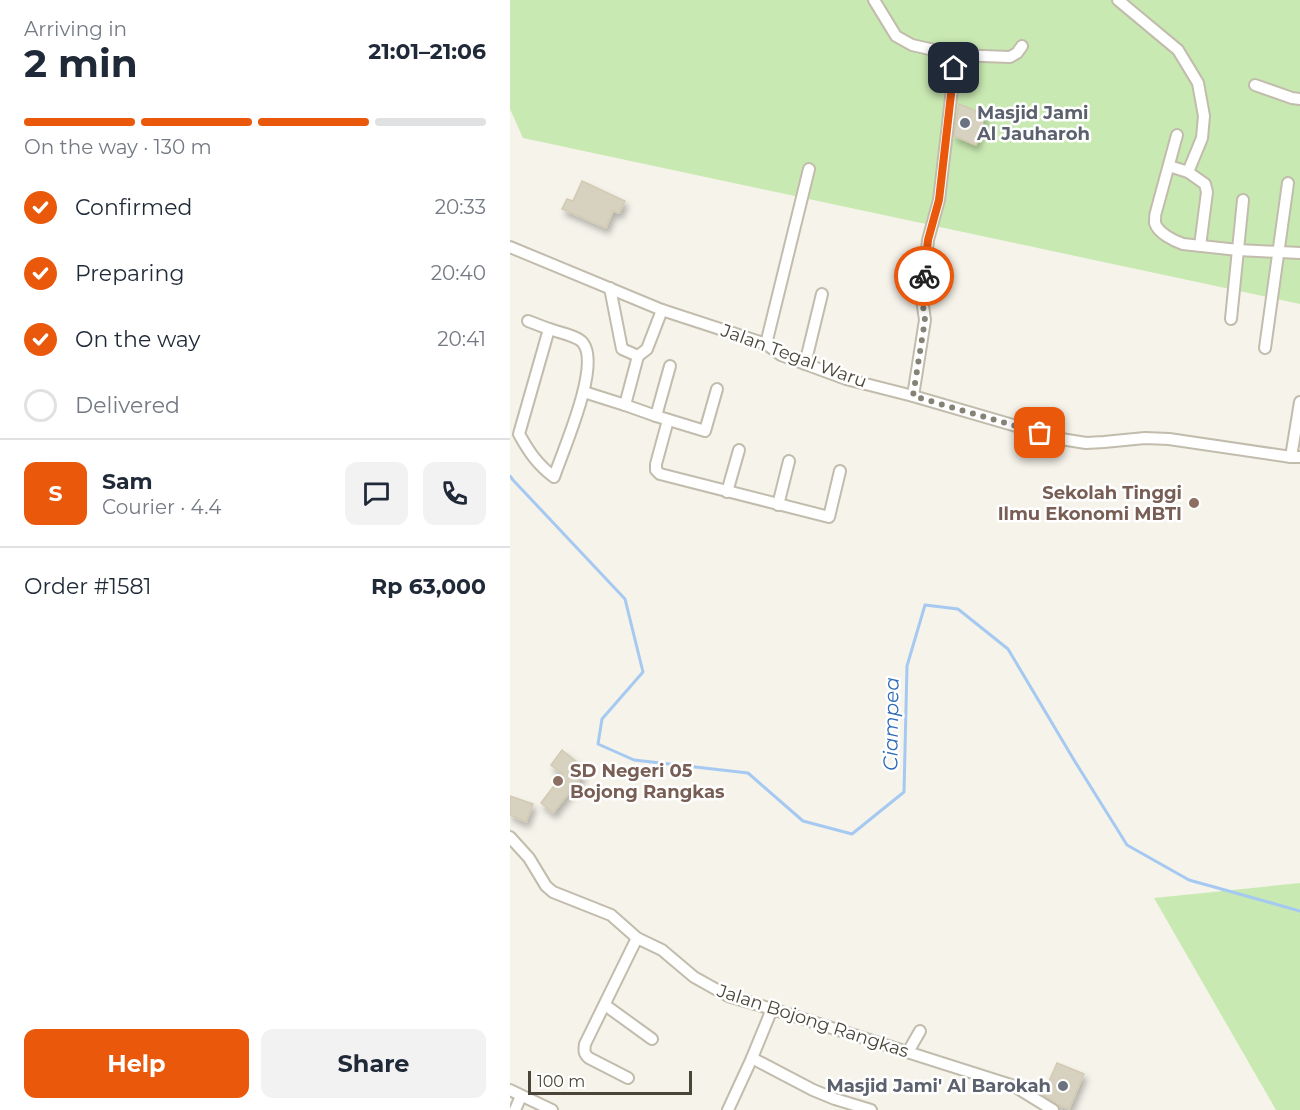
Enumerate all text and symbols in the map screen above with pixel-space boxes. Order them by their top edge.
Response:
text: Arriving in [24,17,127,41]
text: 21:01–21:06 [368,38,486,65]
text: 2 min [24,39,138,87]
pin [928,42,979,93]
icon: home [937,51,970,84]
place label: Masjid Jami Al Jauharoh [976,102,1090,145]
marker: Masjid Jami Al Jauharoh [958,116,972,130]
text: On the way · 130 m [24,135,212,159]
icon: check [24,191,57,224]
text: Confirmed [75,194,192,221]
text: 20:33 [435,195,486,219]
courier [894,246,954,306]
icon: check [24,257,57,290]
text: Preparing [75,260,184,287]
icon: bike [908,260,941,293]
text: 20:40 [431,261,486,285]
street label: Jalan Tegal Waru [717,319,870,393]
icon: check [24,323,57,356]
text: On the way [75,326,200,353]
text: 20:41 [437,327,486,351]
text: Delivered [75,392,180,419]
pin [1014,407,1065,458]
icon: bag [1023,416,1056,449]
button: chat [345,462,408,525]
button: phone [423,462,486,525]
text: Sam [102,468,153,495]
text: S [48,480,63,507]
place label: Sekolah Tinggi Ilmu Ekonomi MBTI [998,482,1182,525]
text: Courier · 4.4 [102,495,221,519]
marker: Sekolah Tinggi Ilmu Ekonomi MBTI [1187,496,1201,510]
text: Order #1581 [24,573,151,600]
text: Rp 63,000 [371,573,486,600]
water label: Ciampea [878,677,904,771]
place label: SD Negeri 05 Bojong Rangkas [570,760,725,803]
marker: SD Negeri 05 Bojong Rangkas [551,774,565,788]
street label: Jalan Bojong Rangkas [713,979,912,1062]
button: Help [24,1029,249,1098]
button: Share [261,1029,486,1098]
scale bar [528,1068,692,1096]
text: 100 m [537,1072,585,1091]
place label: Masjid Jami' Al Barokah [827,1075,1051,1097]
marker: Masjid Jami' Al Barokah [1056,1079,1070,1093]

